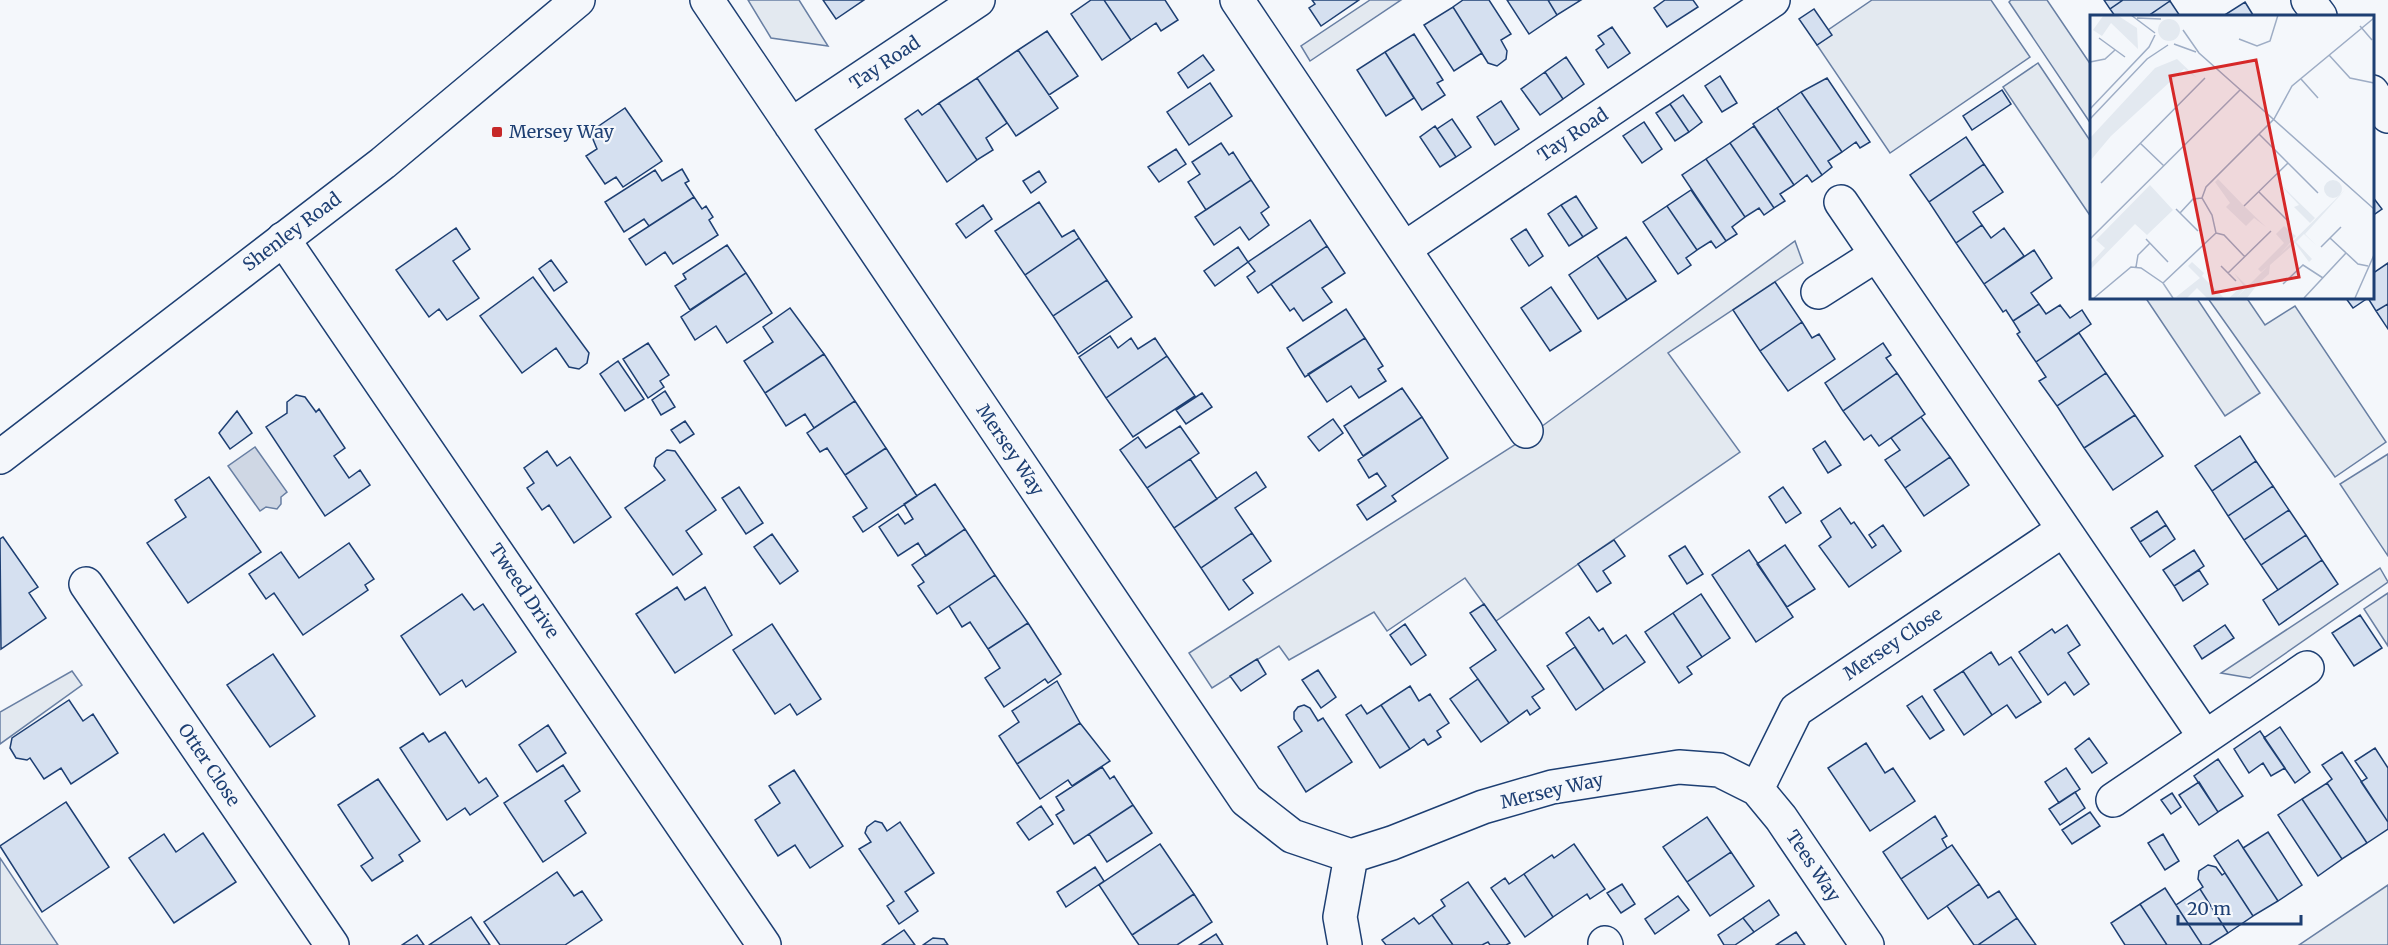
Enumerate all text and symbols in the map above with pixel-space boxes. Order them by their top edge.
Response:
inset map [2090,15,2373,298]
street label: Tay Road [845,31,924,94]
street label: Tay Road [1533,103,1612,166]
place label: Mersey Way [509,120,614,143]
marker: Mersey Way [490,125,504,139]
street label: Shenley Road [238,187,346,276]
street label: Mersey Way [972,400,1050,500]
street label: Tweed Drive [484,539,565,642]
street label: Mersey Close [1839,602,1946,685]
street label: Otter Close [173,719,245,810]
street label: Mersey Way [1498,767,1606,814]
street label: Tees Way [1781,826,1846,906]
scale bar [2178,888,2301,926]
text: 20 m [2187,897,2231,920]

